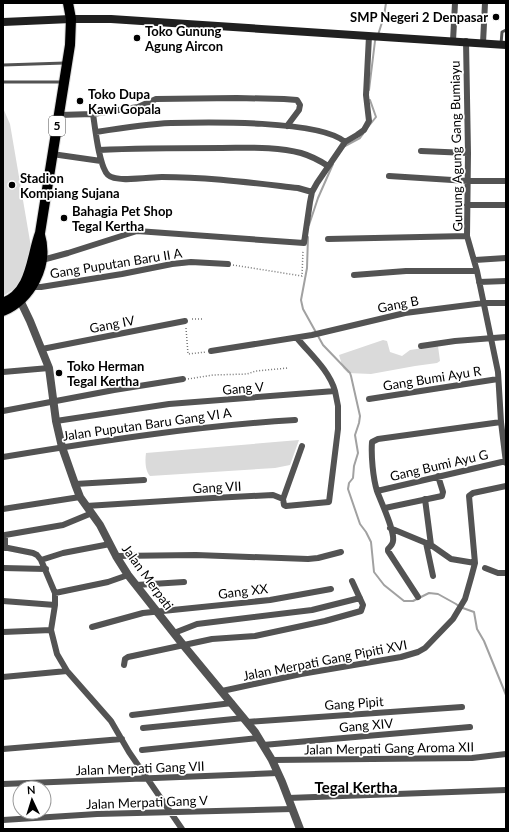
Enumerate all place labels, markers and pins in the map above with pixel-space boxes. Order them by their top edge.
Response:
place label: SMP Negeri 2 Denpasar [350,9,488,25]
marker: SMP Negeri 2 Denpasar [491,12,501,22]
place label: Toko Gunung Agung Aircon [144,23,223,54]
marker: Toko Gunung Agung Aircon [132,33,142,43]
place label: Toko Dupa Kawi Gopala [88,86,161,117]
marker: Toko Dupa Kawi Gopala [75,96,85,106]
place label: Stadion Kompiang Sujana [20,170,120,201]
marker: Stadion Kompiang Sujana [7,180,17,190]
place label: Bahagia Pet Shop Tegal Kertha [72,203,173,234]
marker: Bahagia Pet Shop Tegal Kertha [59,213,69,223]
place label: Toko Herman Tegal Kertha [67,358,144,389]
marker: Toko Herman Tegal Kertha [54,368,64,378]

